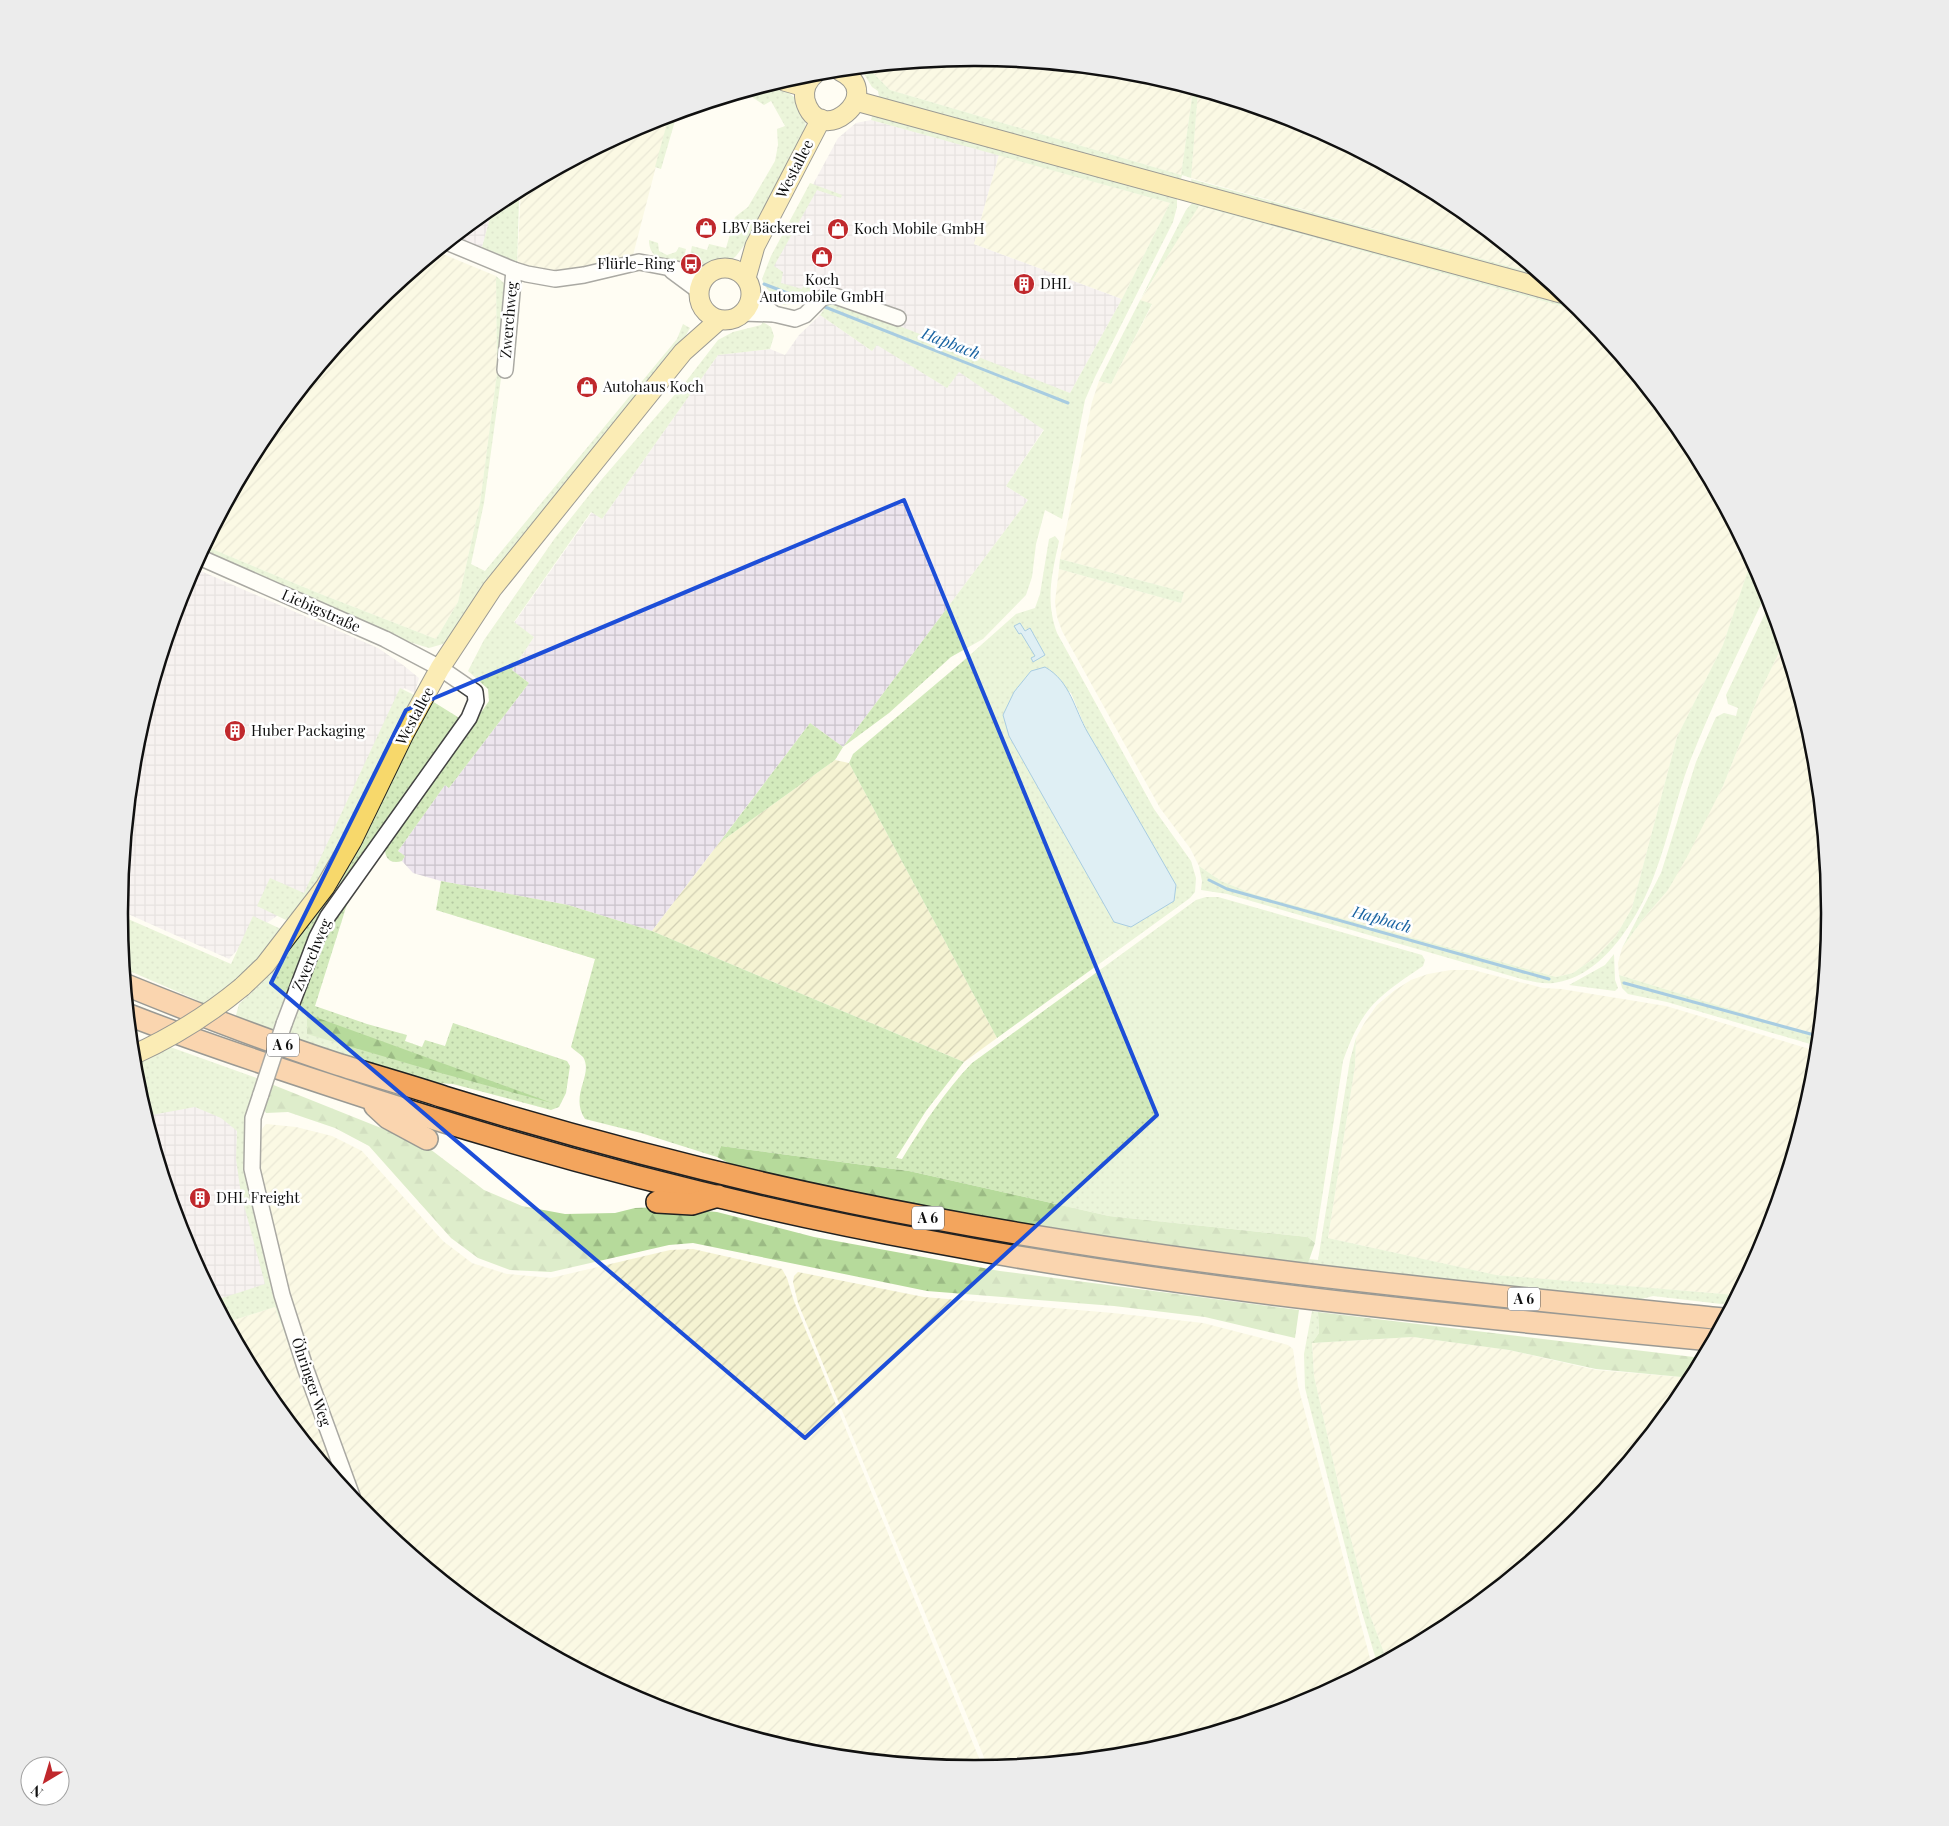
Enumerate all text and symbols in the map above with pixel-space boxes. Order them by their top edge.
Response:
street label: Westallee [770,136,817,202]
shop icon: LBV Bäckerei [694,216,718,240]
place label: LBV Bäckerei [722,217,811,237]
shop icon: Koch Mobile GmbH [826,217,850,241]
place label: Koch Mobile GmbH [854,218,985,238]
shop icon: Koch Automobile GmbH [810,245,834,269]
bus stop icon: Flürle-Ring [679,252,703,276]
place label: Flürle-Ring [597,253,675,273]
place label: Koch Automobile GmbH [759,269,884,306]
building icon: DHL [1012,272,1036,296]
place label: DHL [1040,273,1071,293]
street label: Zwerchweg [495,281,521,359]
water label: Hapbach [918,321,983,363]
shop icon: Autohaus Koch [575,375,599,399]
place label: Autohaus Koch [602,376,704,396]
street label: Liebigstraße [279,584,364,636]
street label: Westallee [390,683,438,749]
building icon: Huber Packaging [223,719,247,743]
place label: Huber Packaging [251,720,365,740]
water label: Hapbach [1349,900,1414,937]
street label: Zwerchweg [287,915,335,994]
road number: A 6 [267,1034,299,1056]
building icon: DHL Freight [188,1186,212,1210]
place label: DHL Freight [216,1187,300,1207]
road number: A 6 [912,1206,944,1230]
road number: A 6 [1508,1288,1540,1310]
street label: Öhringer Weg [287,1335,337,1429]
north arrow [20,1756,70,1806]
text: N [27,1781,47,1802]

